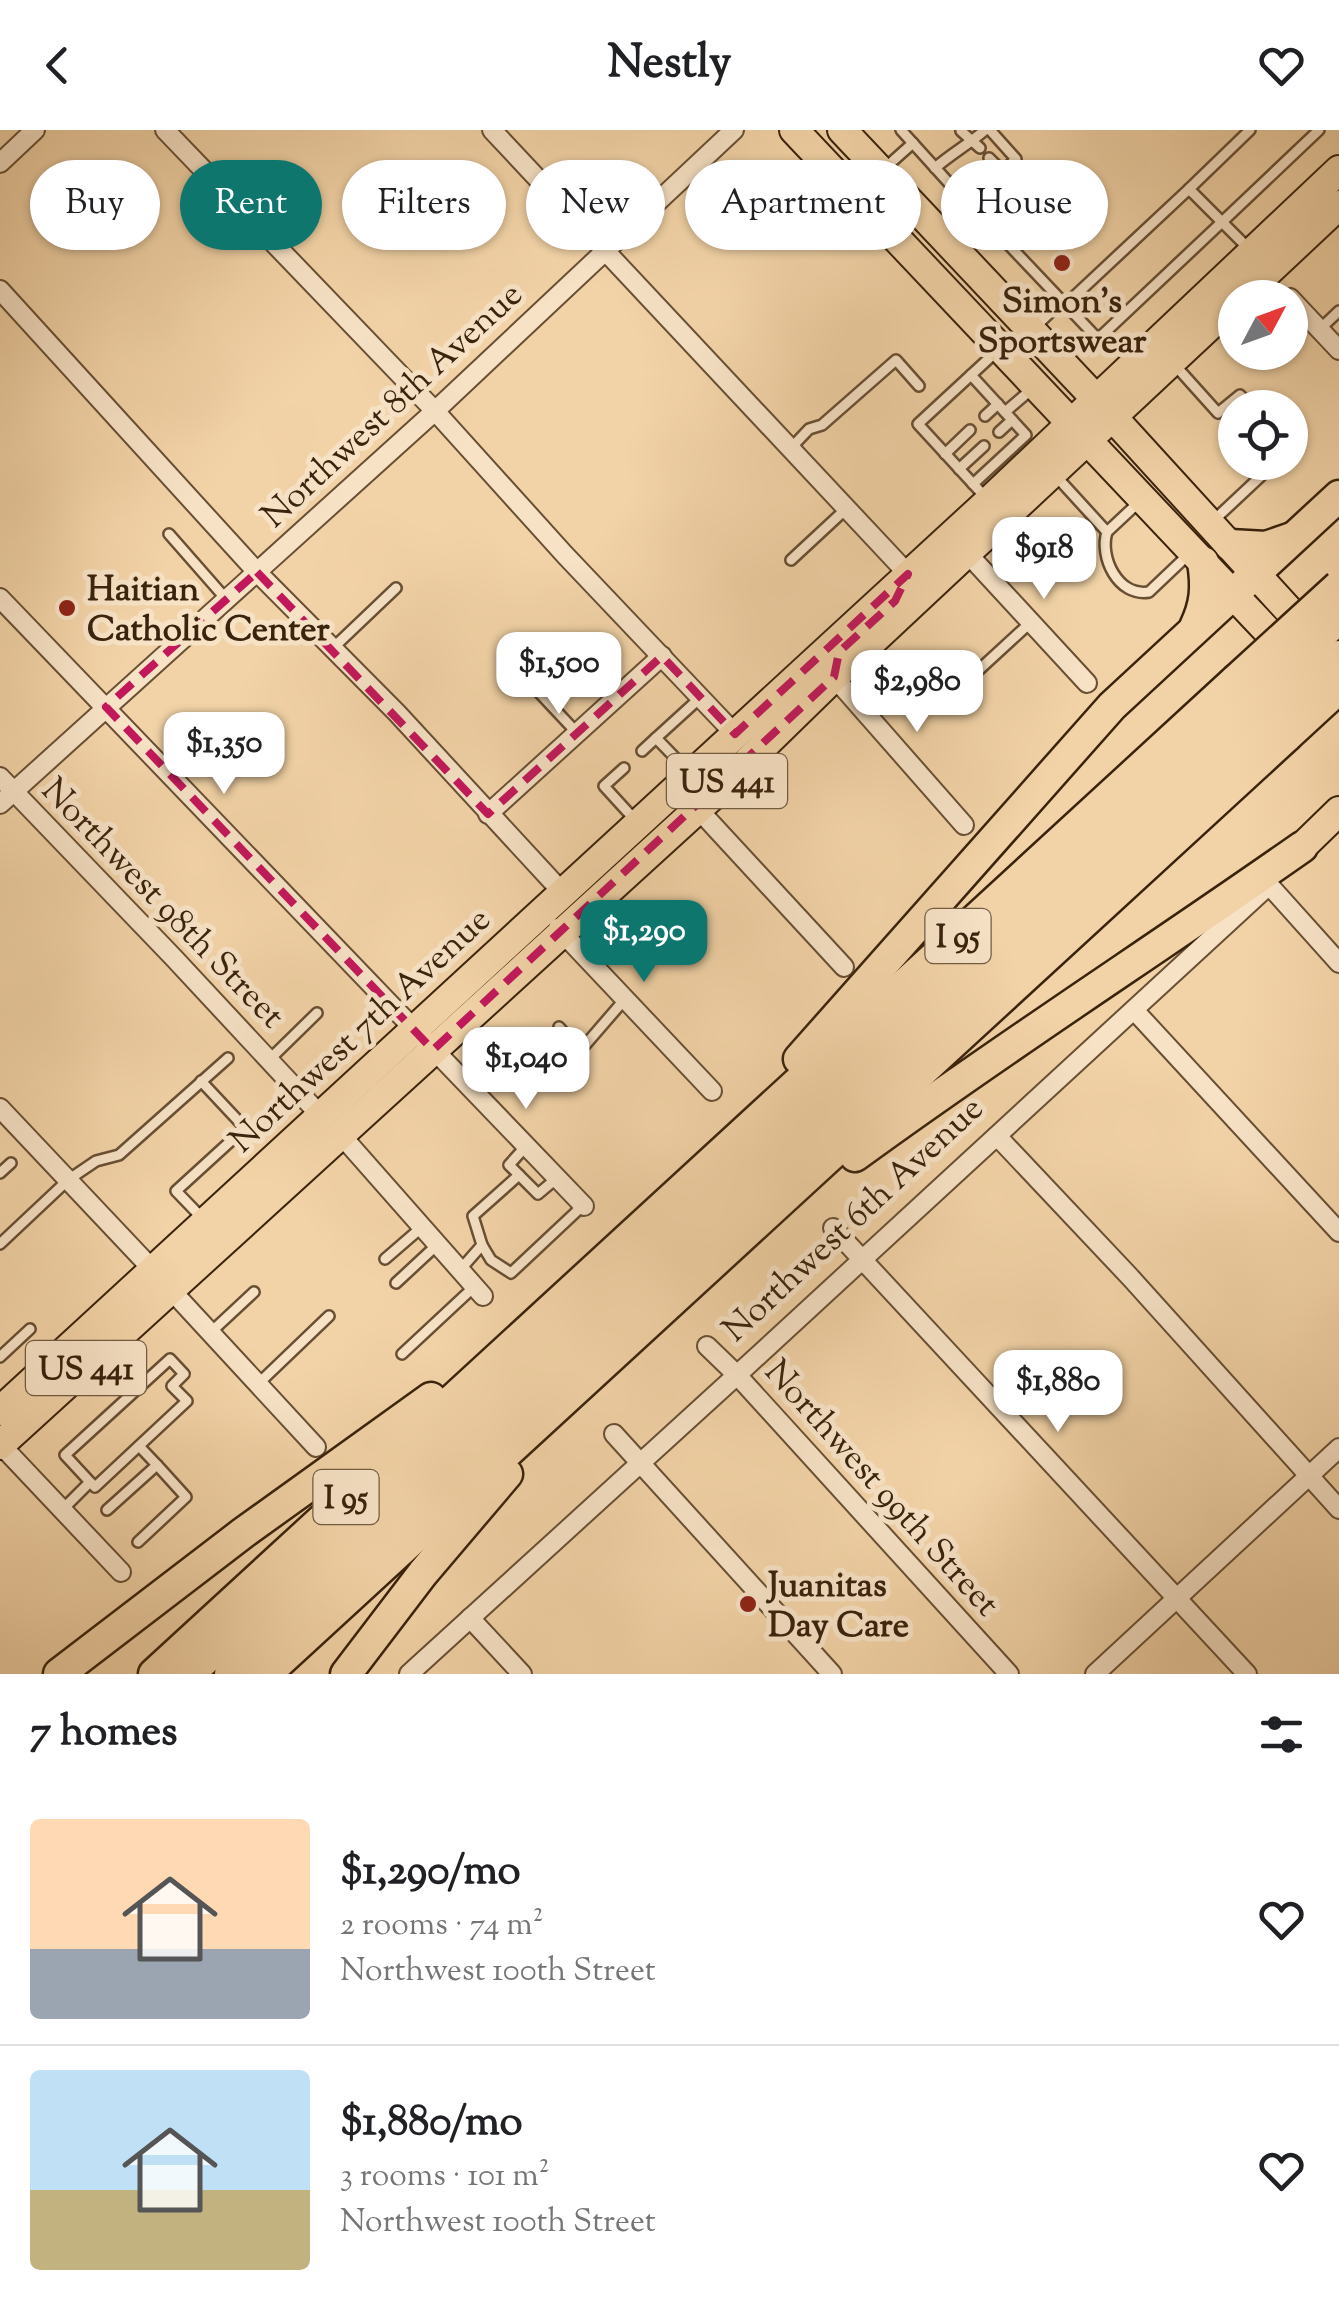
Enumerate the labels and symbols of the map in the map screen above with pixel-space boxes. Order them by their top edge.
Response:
marker: Simon's Sportswear [1051,252,1073,274]
street label: Northwest 8th Avenue [251,272,535,541]
place label: Simon's Sportswear [978,278,1147,369]
north arrow [1218,280,1308,370]
pin: $918 [985,517,1103,602]
place label: Haitian Catholic Center [87,566,331,657]
marker: Haitian Catholic Center [56,597,78,619]
pin: $1,500 [478,632,640,717]
pin: $2,980 [836,650,998,735]
pin: $1,350 [143,712,305,797]
road number: US 441 [667,754,787,808]
street label: Northwest 98th Street [28,768,295,1041]
street label: Northwest 7th Avenue [219,897,503,1166]
pin: $1,290 [563,900,725,985]
road number: I 95 [926,909,990,963]
pin: $1,040 [445,1027,607,1112]
street label: Northwest 6th Avenue [712,1086,996,1355]
road number: US 441 [26,1341,146,1395]
street label: Northwest 99th Street [751,1349,1010,1629]
pin: $1,880 [977,1350,1139,1435]
road number: I 95 [314,1470,378,1524]
place label: Juanitas Day Care [765,1562,909,1653]
marker: Juanitas Day Care [737,1593,759,1615]

